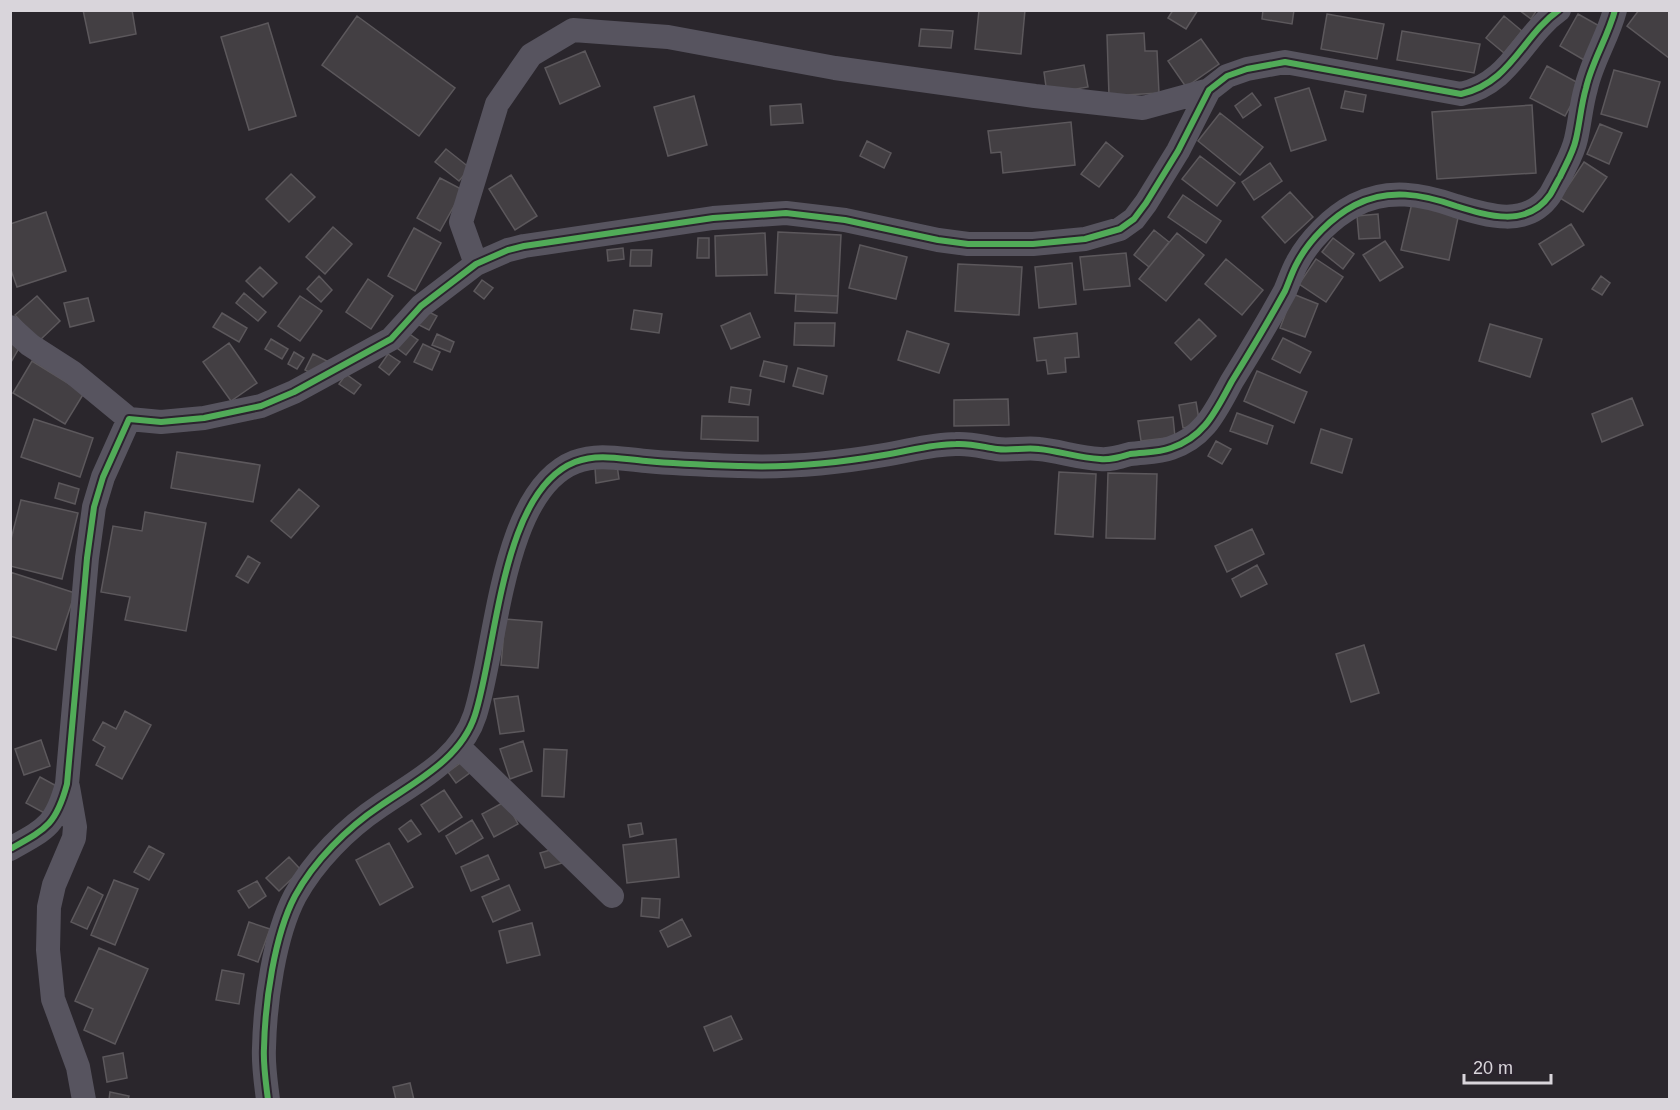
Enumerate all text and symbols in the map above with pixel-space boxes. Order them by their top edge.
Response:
scale bar [1464,1047,1551,1085]
text: 20 m [1473,1058,1513,1078]

